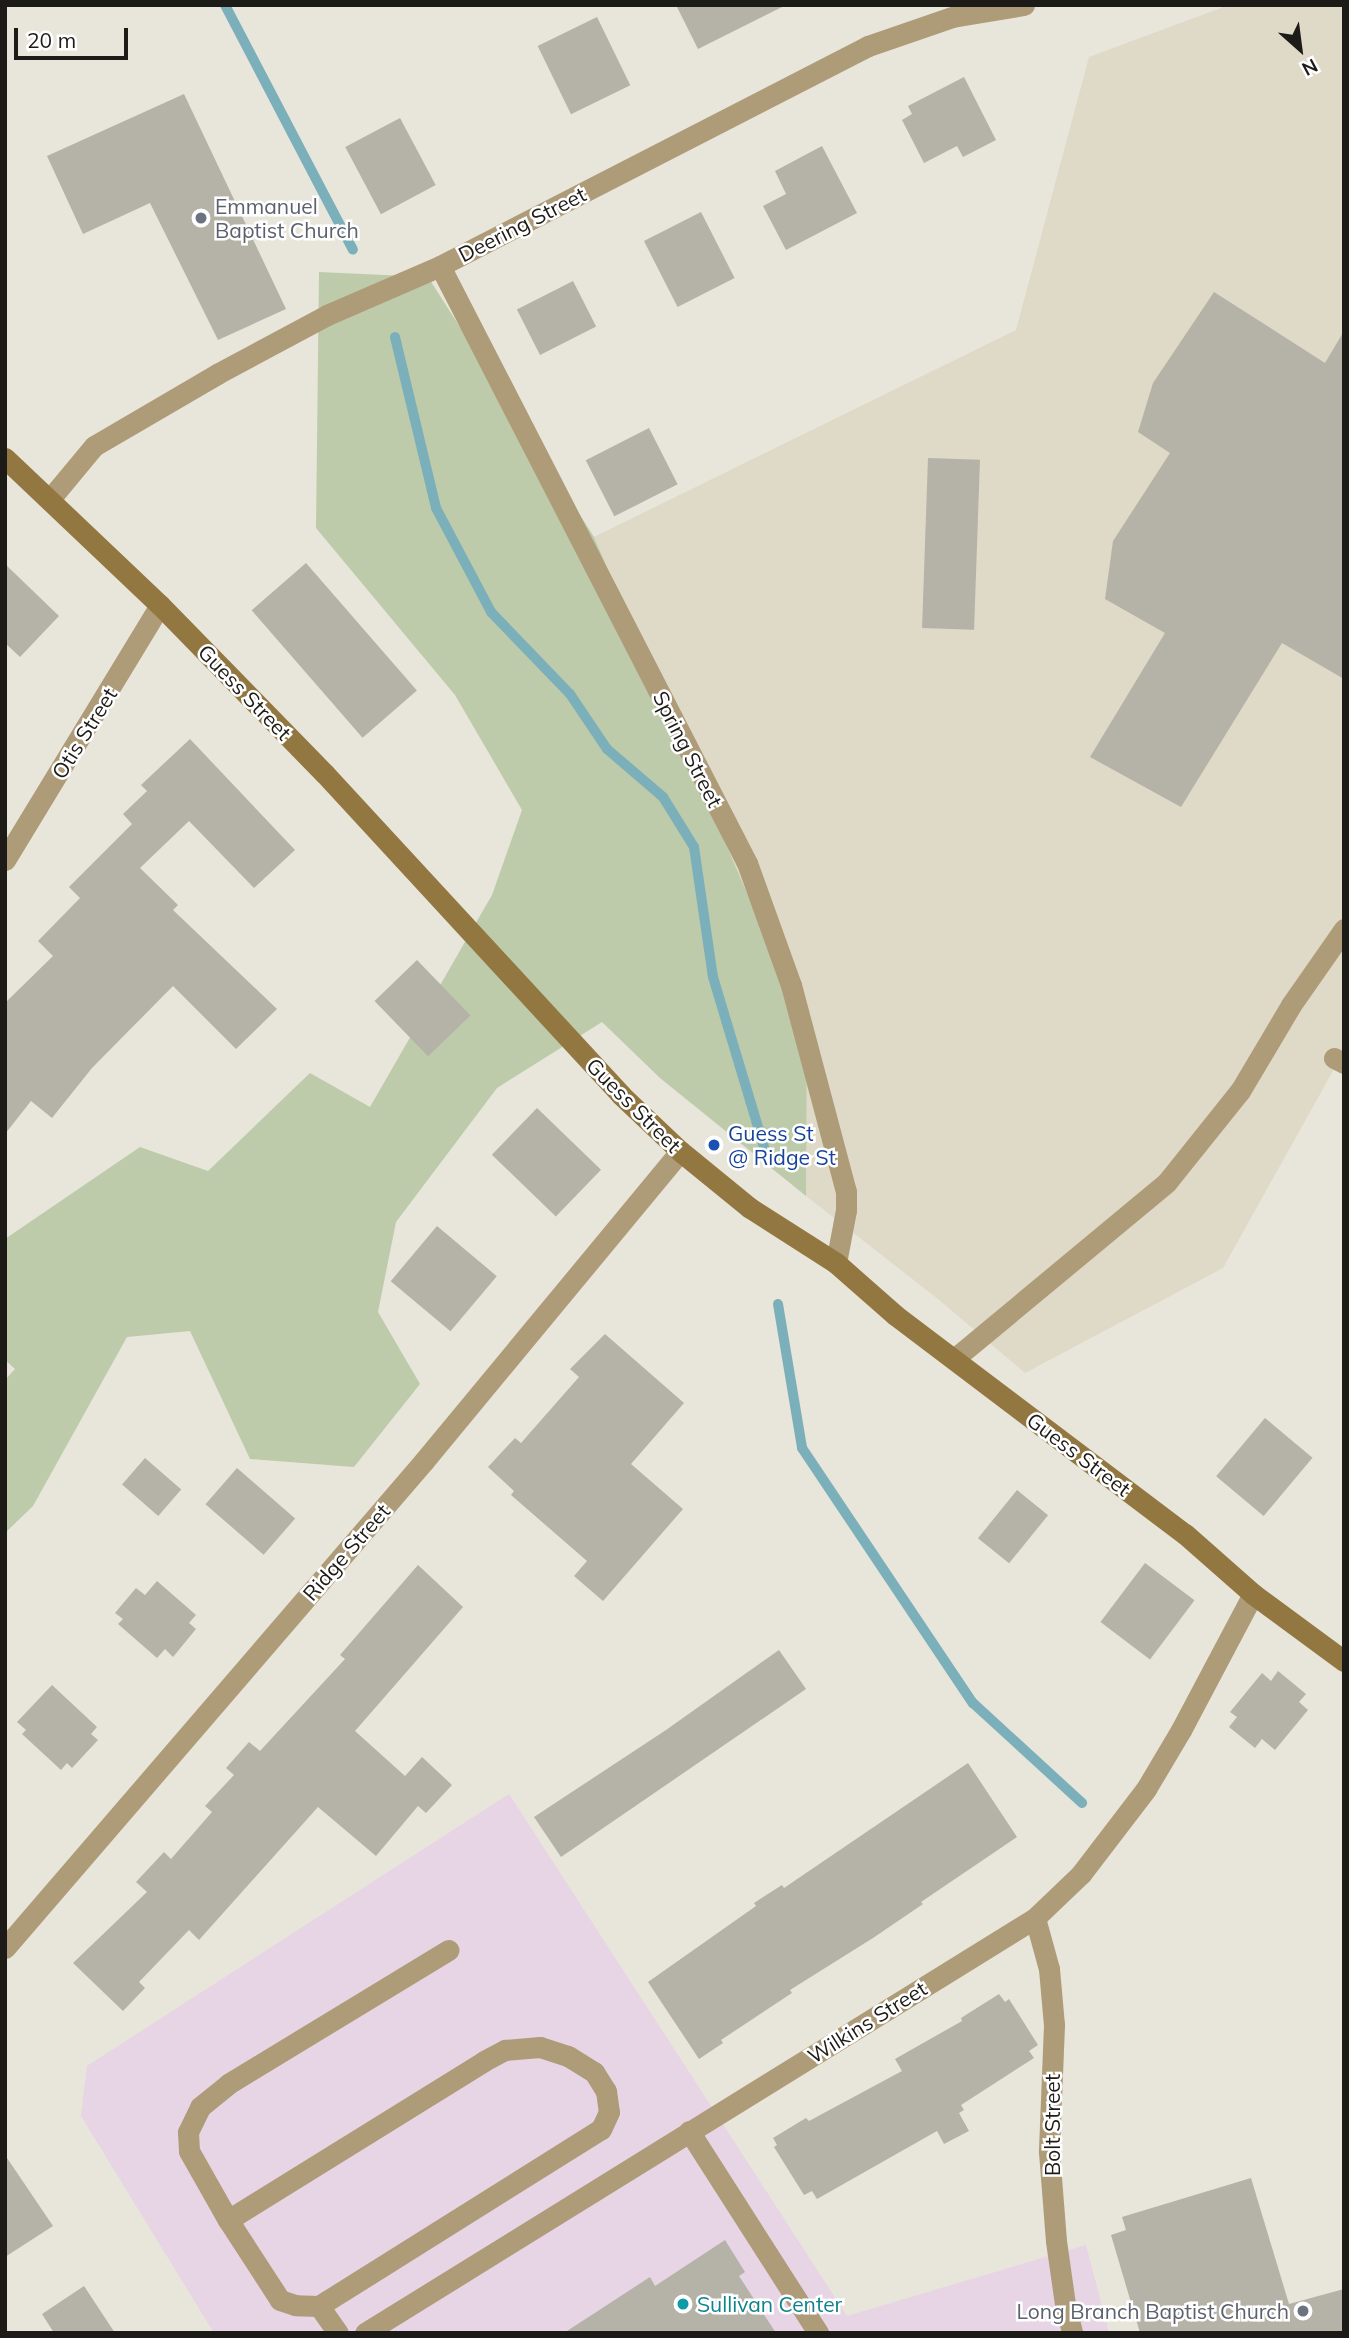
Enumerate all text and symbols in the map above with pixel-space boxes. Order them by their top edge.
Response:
scale bar [18,14,131,58]
north arrow [1265,14,1335,84]
text: 20 m [27,27,76,53]
text: N [1298,54,1322,82]
street label: Deering Street [454,181,590,267]
place label: Emmanuel Baptist Church [215,193,359,243]
marker: Emmanuel Baptist Church [193,210,209,226]
street label: Guess Street [193,639,297,745]
street label: Otis Street [46,683,122,783]
street label: Spring Street [648,687,728,811]
street label: Guess Street [582,1053,686,1157]
place label: Guess St @ Ridge St [728,1120,836,1170]
marker: Guess St @ Ridge St [706,1137,722,1153]
street label: Guess Street [1022,1407,1136,1501]
street label: Ridge Street [297,1499,395,1605]
street label: Wilkins Street [803,1975,931,2069]
street label: Bolt Street [1039,2074,1065,2176]
place label: Sullivan Center [697,2291,842,2317]
marker: Sullivan Center [675,2296,691,2312]
place label: Long Branch Baptist Church [1016,2298,1289,2324]
marker: Long Branch Baptist Church [1295,2303,1311,2319]

